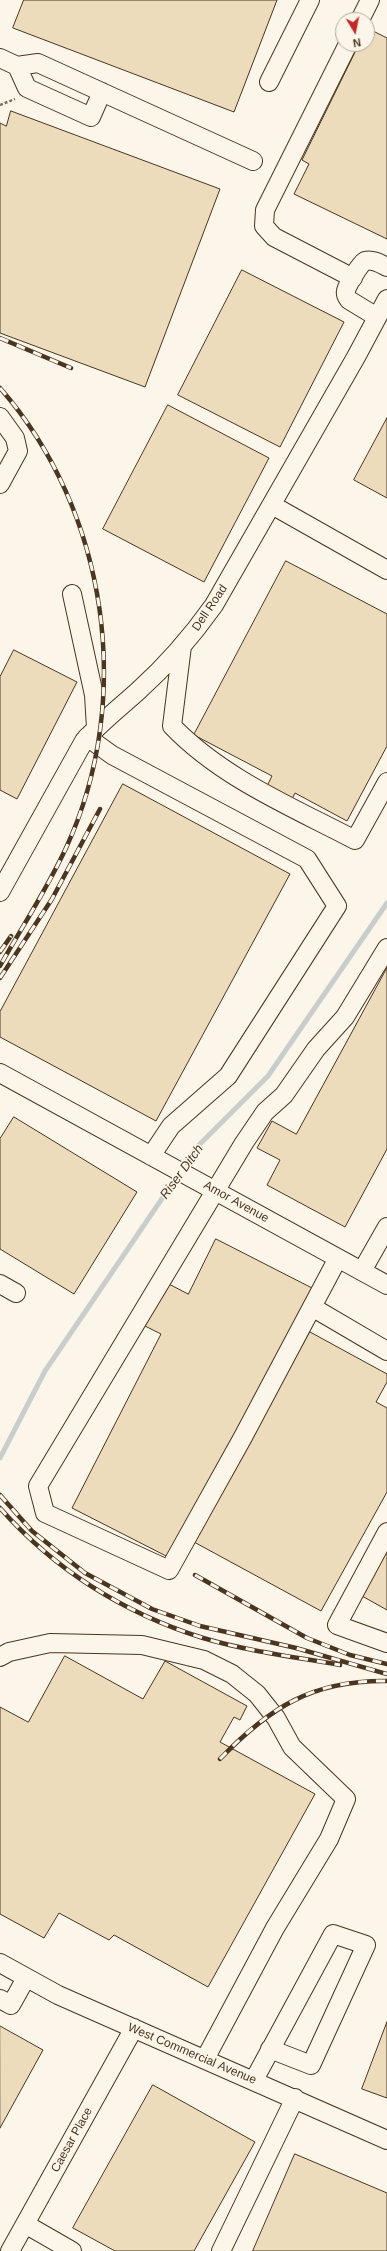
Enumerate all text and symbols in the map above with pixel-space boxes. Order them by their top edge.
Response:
north arrow [335,12,375,52]
text: N [352,36,362,49]
street label: Dell Road [189,582,231,634]
water label: Riser Ditch [157,1142,207,1202]
street label: Amor Avenue [201,1178,271,1226]
street label: West Commercial Avenue [126,2020,258,2088]
street label: Caesar Place [48,2105,96,2175]

